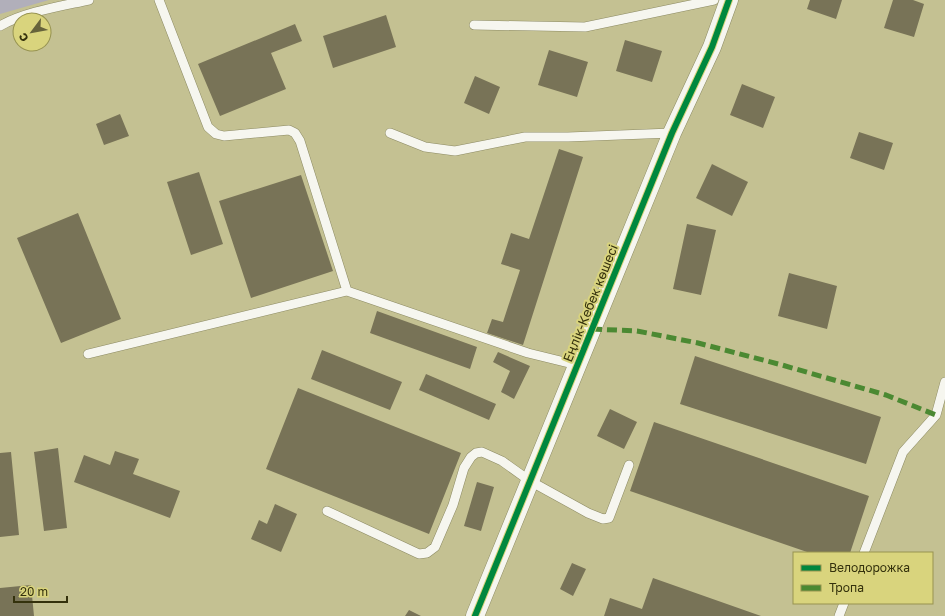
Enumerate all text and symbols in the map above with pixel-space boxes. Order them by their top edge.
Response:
north arrow [12,12,52,52]
text: С [15,31,31,44]
street label: Еңлік-Кебек көшесі [559,242,621,364]
legend [793,552,933,604]
text: Велодорожка [829,560,910,575]
scale bar [14,578,67,604]
text: Тропа [829,580,864,595]
text: 20 m [20,584,48,599]

